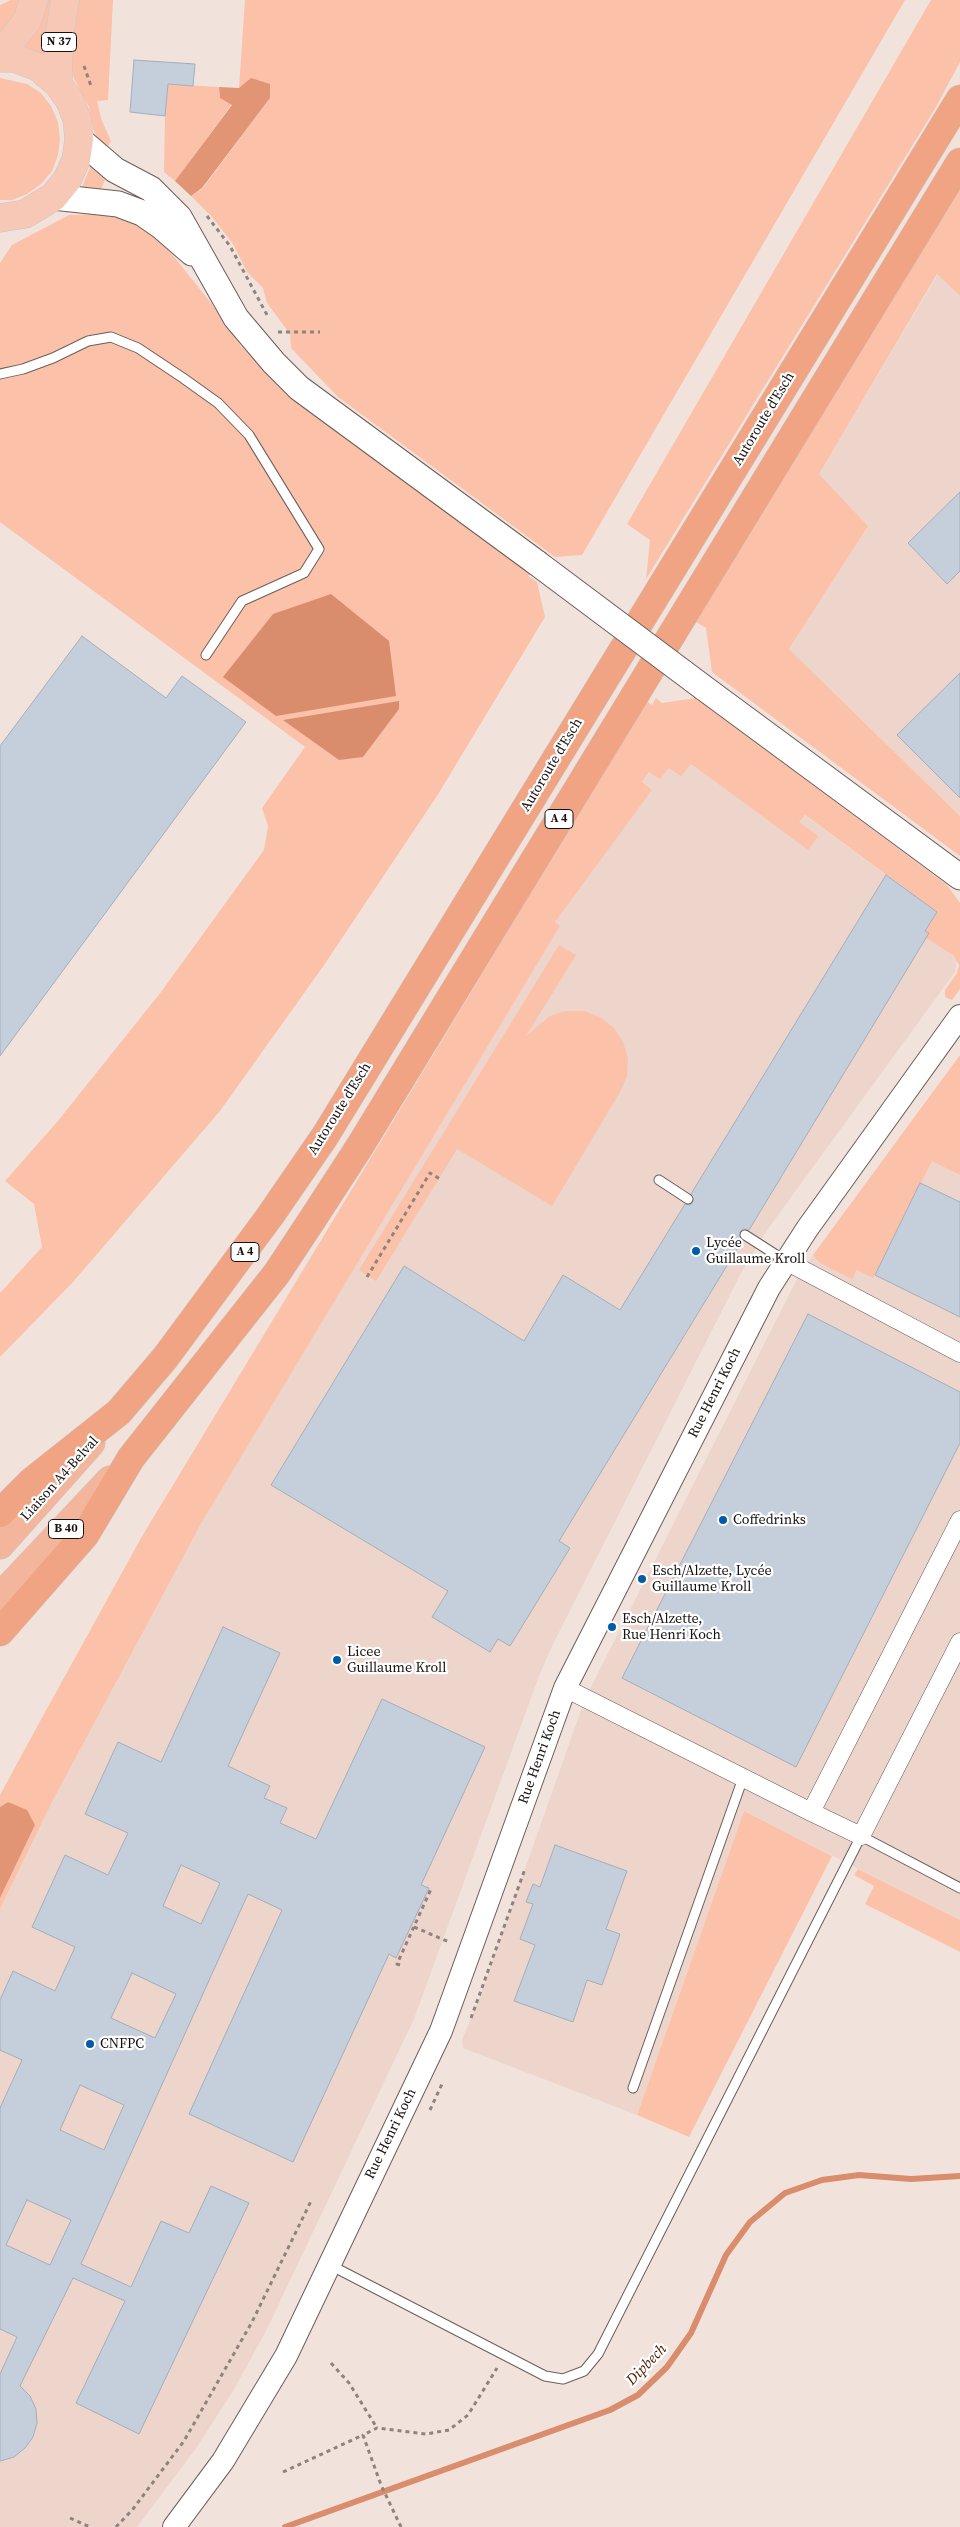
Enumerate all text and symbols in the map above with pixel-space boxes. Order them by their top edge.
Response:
road number: N 37 [42,32,76,52]
street label: Autoroute d'Esch [730,369,798,469]
street label: Autoroute d'Esch [518,715,586,815]
road number: A 4 [545,810,573,829]
street label: Autoroute d'Esch [305,1060,375,1158]
place label: Lycée Guillaume Kroll [706,1235,805,1268]
road number: A 4 [231,1242,259,1262]
marker: Lycée Guillaume Kroll [690,1245,702,1257]
street label: Rue Henri Koch [685,1345,745,1441]
street label: Liaison A4-Belval [18,1433,102,1525]
place label: Coffedrinks [733,1512,806,1528]
marker: Coffedrinks [717,1514,729,1526]
road number: B 40 [48,1520,84,1538]
place label: Esch/Alzette, Lycée Guillaume Kroll [652,1563,772,1595]
marker: Esch/Alzette, Lycée Guillaume Kroll [636,1573,648,1585]
place label: Esch/Alzette, Rue Henri Koch [622,1611,721,1644]
marker: Esch/Alzette, Rue Henri Koch [606,1621,618,1633]
place label: Licee Guillaume Kroll [347,1644,446,1676]
marker: Licee Guillaume Kroll [331,1654,343,1666]
street label: Rue Henri Koch [515,1708,565,1806]
place label: CNFPC [100,2036,144,2052]
marker: CNFPC [84,2038,96,2050]
street label: Rue Henri Koch [362,2086,420,2182]
water label: Dipbech [623,2341,671,2389]

